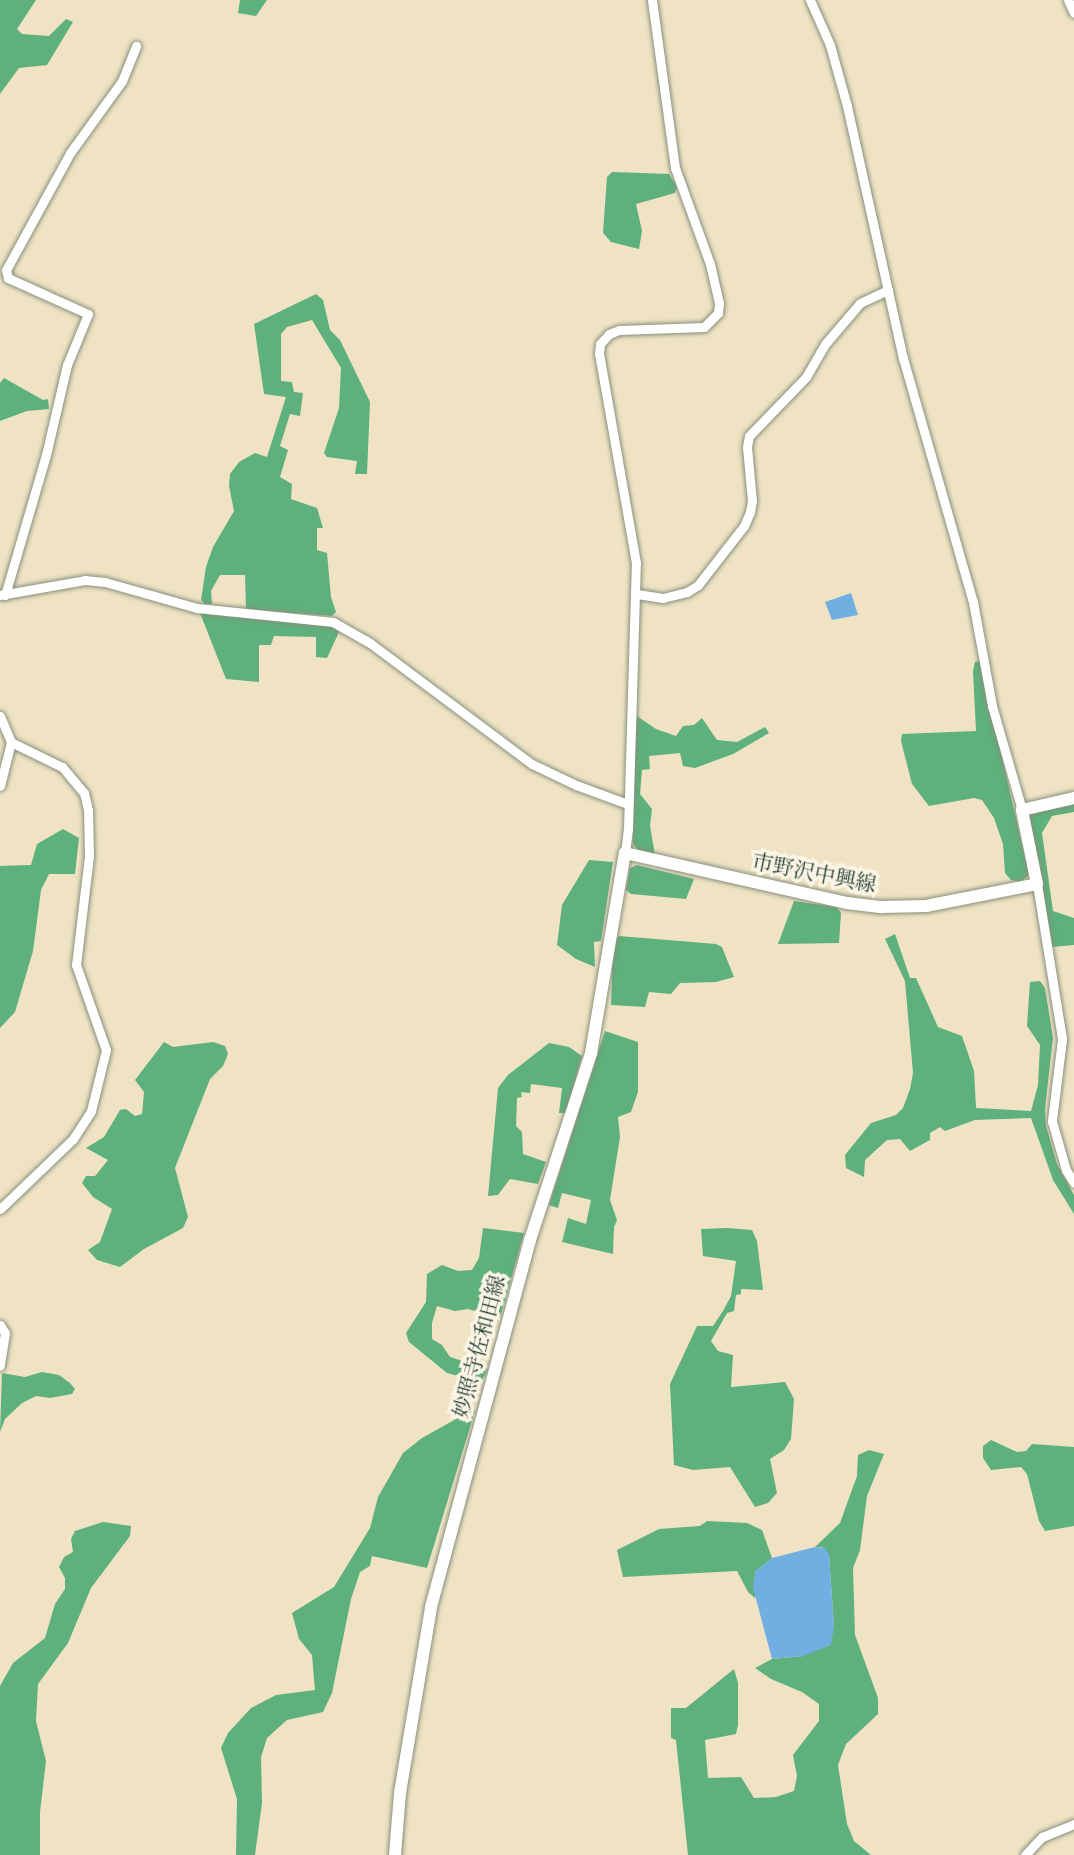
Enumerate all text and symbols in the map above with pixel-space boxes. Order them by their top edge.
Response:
street label: 市野沢中興線 [750,851,878,899]
street label: 妙照寺佐和田線 [450,1273,512,1421]

